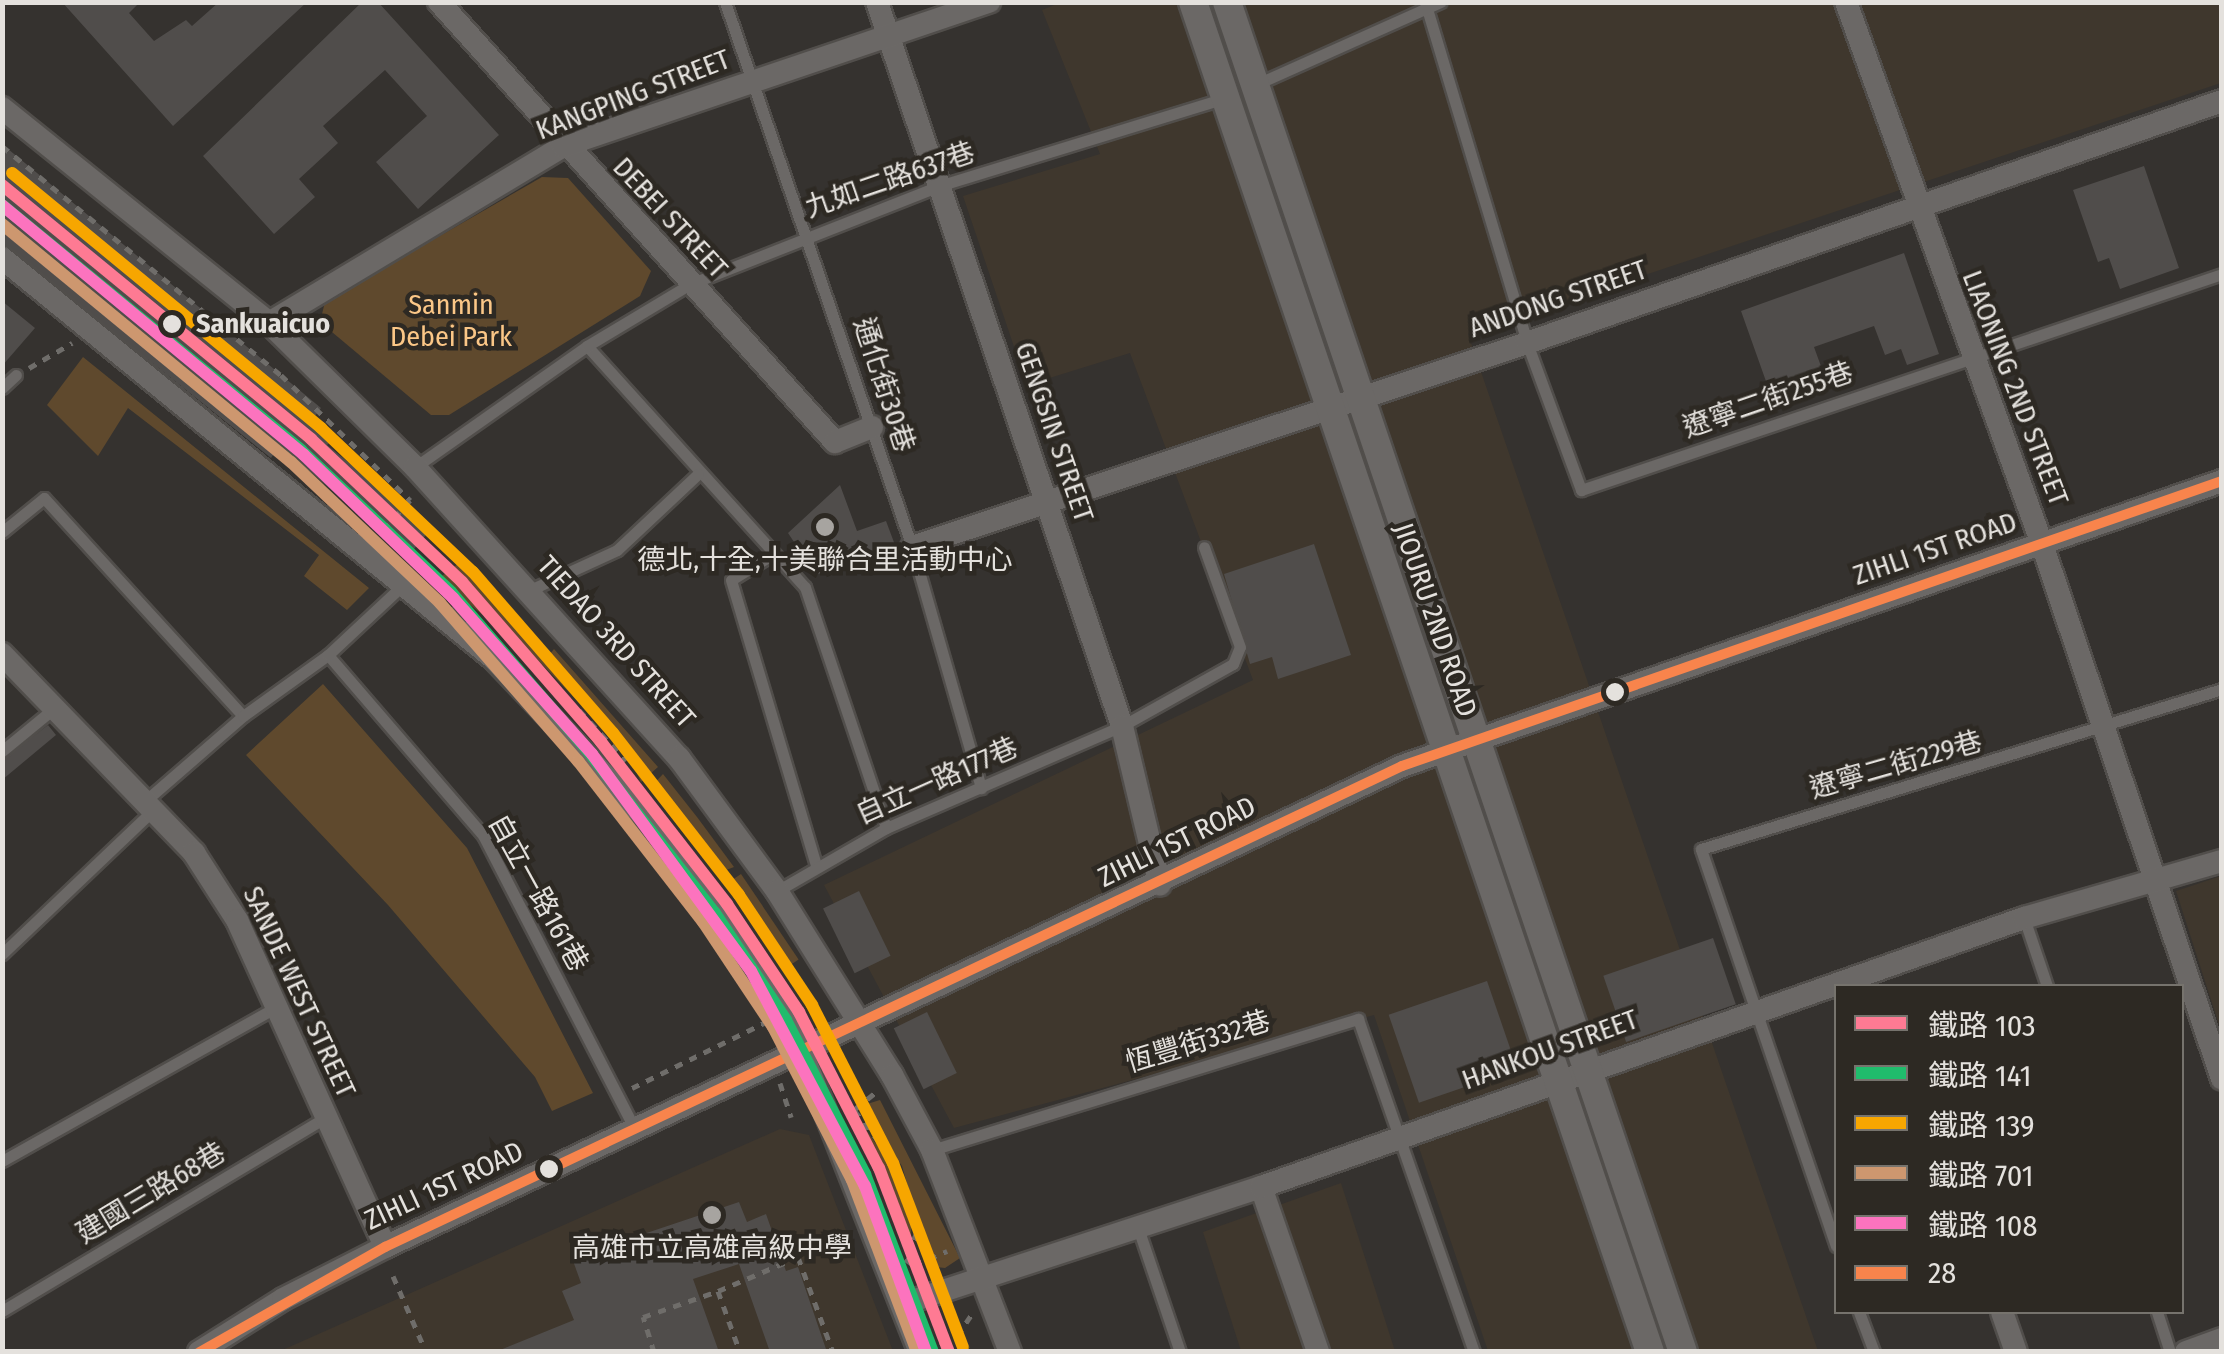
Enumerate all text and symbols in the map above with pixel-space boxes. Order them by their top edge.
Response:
street label: KANGPING STREET [531,43,735,147]
street label: 九如二路637巷 [801,135,979,225]
street label: DEBEI STREET [606,151,734,285]
street label: ANDONG STREET [1465,253,1651,345]
street label: LIAONING 2ND STREET [1955,266,2075,510]
park label: Sanmin Debei Park [390,288,512,354]
place label: Sankuaicuo [196,307,330,341]
marker: Sankuaicuo [157,309,187,339]
street label: 通化街30巷 [847,314,921,456]
street label: GENGSIN STREET [1008,338,1100,526]
street label: 遼寧二街255巷 [1678,355,1858,445]
street label: ZIHLI 1ST ROAD [1849,505,2021,593]
marker: 德北,十全,十美聯合里活動中心 [814,516,836,538]
street label: JIOURU 2ND ROAD [1386,519,1484,721]
place label: 德北,十全,十美聯合里活動中心 [637,543,1013,577]
street label: TIEDAO 3RD STREET [530,549,702,735]
unlabelled marker [1605,682,1625,702]
street label: 遼寧二街229巷 [1806,724,1986,806]
street label: 自立一路177巷 [851,730,1023,832]
street label: ZIHLI 1ST ROAD [1093,789,1261,895]
street label: 自立一路161巷 [481,809,595,977]
street label: SANDE WEST STREET [235,881,363,1103]
legend [1834,984,2184,1314]
street label: HANKOU STREET [1458,1003,1642,1097]
street label: 恆豐街332巷 [1122,1004,1274,1080]
text: 鐵路 103 [1928,1008,2036,1044]
text: 鐵路 141 [1928,1058,2031,1094]
text: 鐵路 139 [1928,1108,2035,1144]
street label: 建國三路68巷 [70,1135,232,1251]
street label: ZIHLI 1ST ROAD [359,1135,529,1237]
text: 鐵路 701 [1928,1158,2033,1194]
unlabelled marker [539,1159,559,1179]
marker: 高雄市立高雄高級中學 [701,1204,723,1226]
text: 鐵路 108 [1928,1208,2037,1244]
place label: 高雄市立高雄高級中學 [572,1231,852,1265]
text: 28 [1928,1255,1956,1291]

